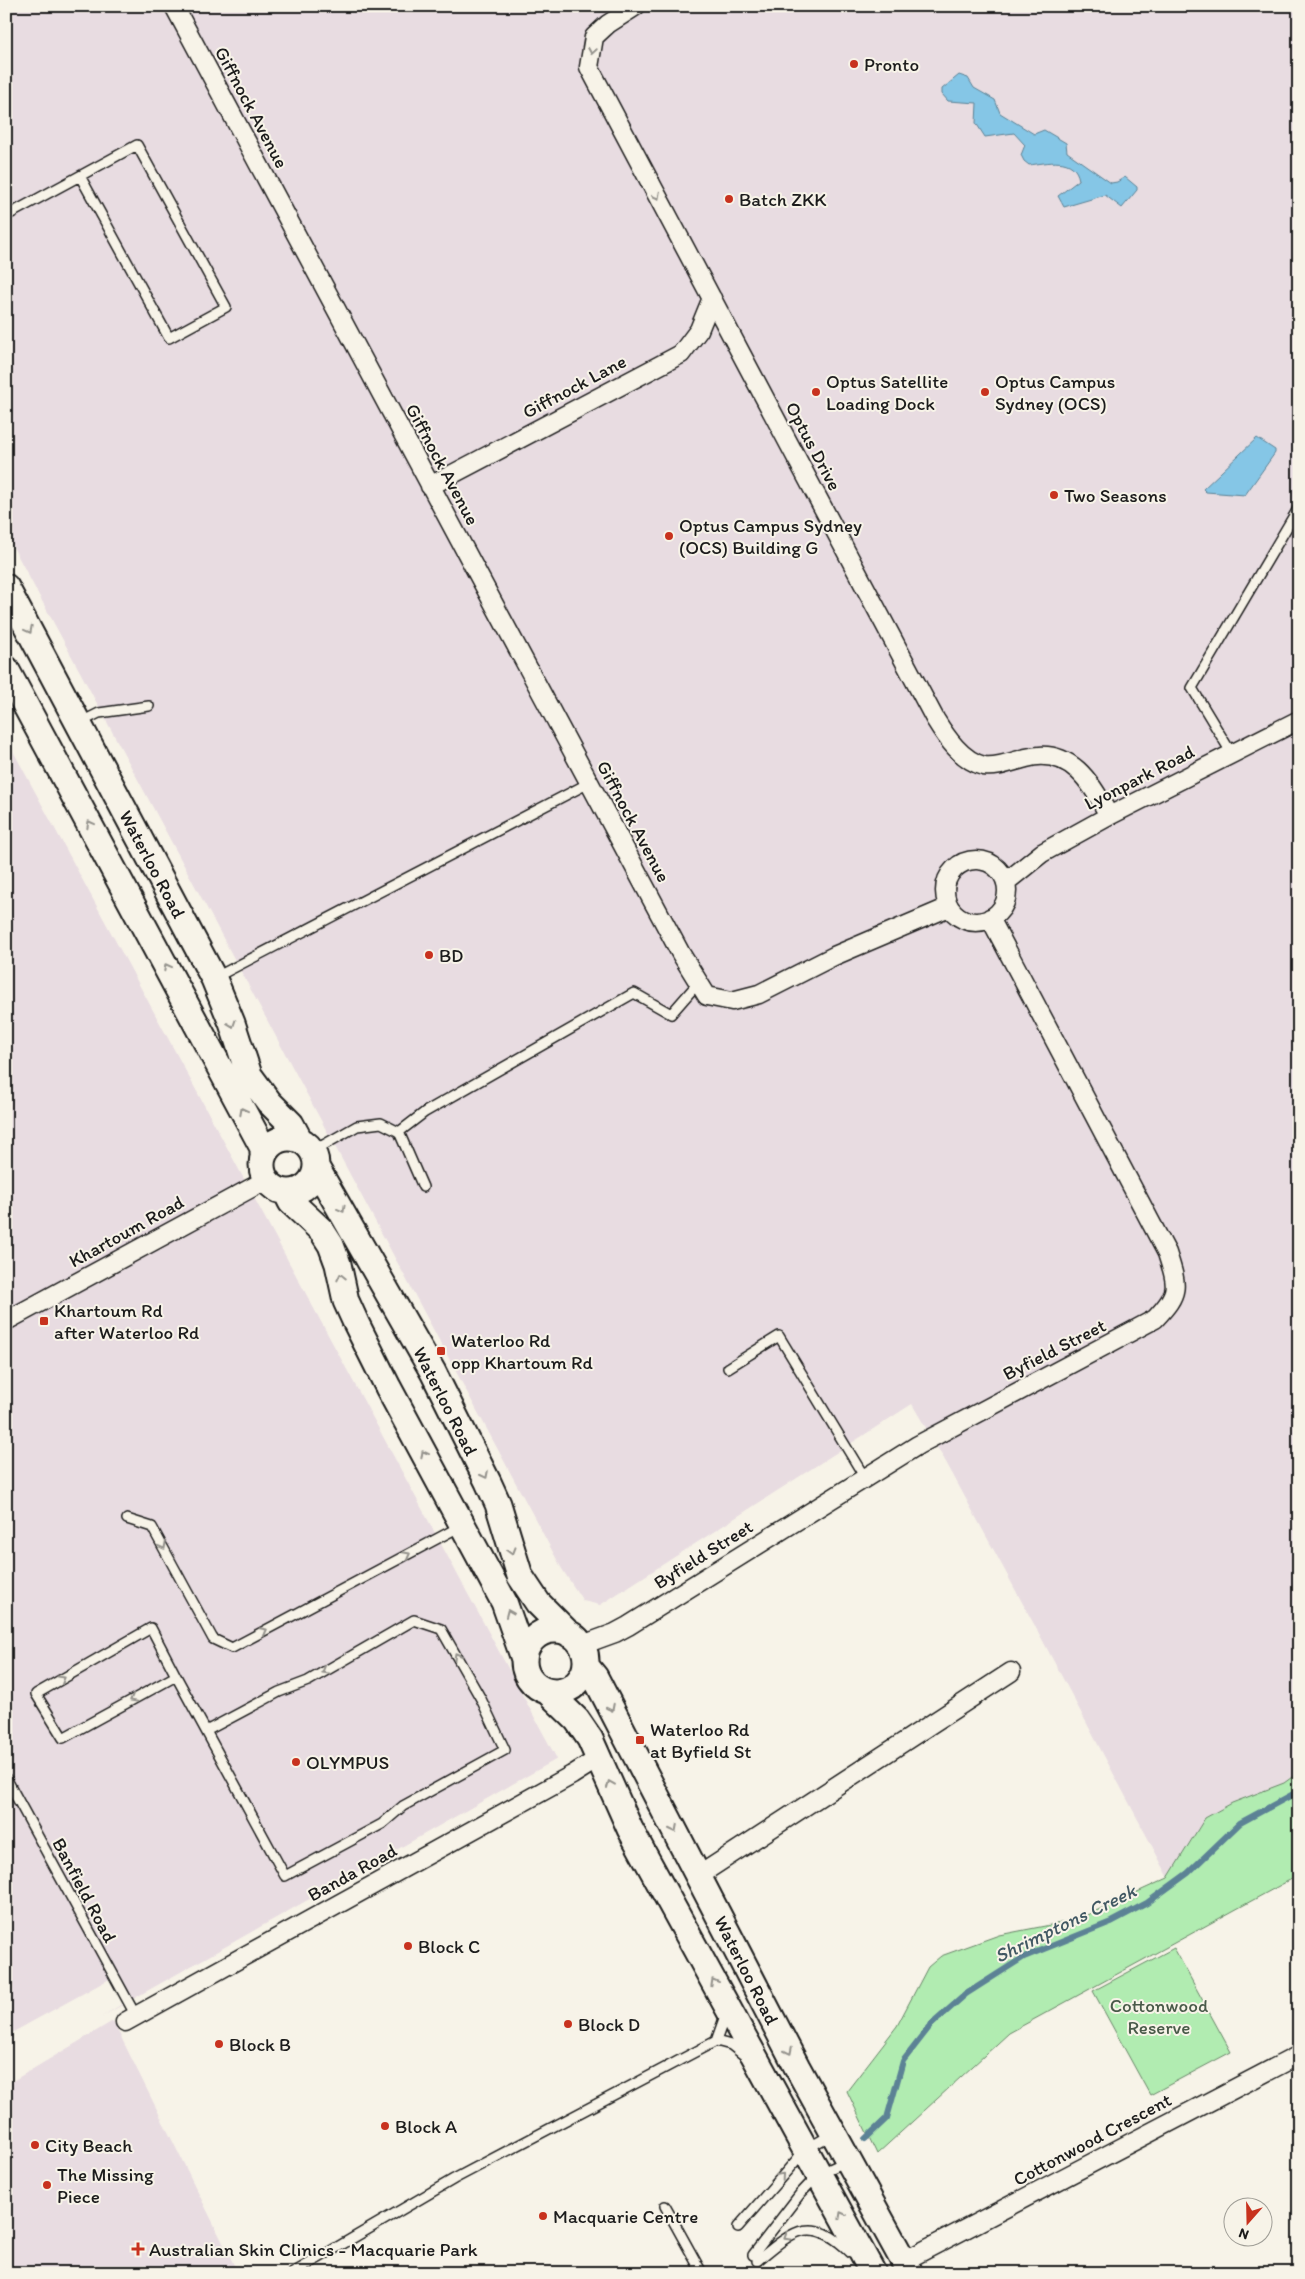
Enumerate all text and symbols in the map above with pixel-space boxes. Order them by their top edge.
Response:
street label: Giffnock Avenue [210,42,293,172]
one-way arrow [587,46,597,55]
place label: Pronto [864,53,919,76]
marker: Pronto [848,58,860,70]
place label: Batch ZKK [739,188,827,211]
one-way arrow [651,191,661,200]
marker: Batch ZKK [723,193,735,205]
street label: Giffnock Lane [518,349,630,423]
place label: Optus Satellite Loading Dock [826,370,948,415]
place label: Optus Campus Sydney (OCS) [995,370,1115,415]
marker: Optus Satellite Loading Dock [810,386,822,398]
marker: Optus Campus Sydney (OCS) [979,386,991,398]
street label: Optus Drive [781,398,847,495]
street label: Giffnock Avenue [401,399,484,529]
place label: Two Seasons [1064,484,1167,507]
marker: Two Seasons [1048,489,1060,501]
place label: Optus Campus Sydney (OCS) Building G [679,514,862,559]
marker: Optus Campus Sydney (OCS) Building G [663,530,675,542]
one-way arrow [23,625,33,634]
street label: Lyonpark Road [1080,740,1199,815]
street label: Giffnock Avenue [592,756,675,886]
street label: Waterloo Road [114,806,191,923]
one-way arrow [86,821,96,830]
place label: BD [439,944,463,967]
marker: BD [423,949,435,961]
one-way arrow [163,964,173,973]
one-way arrow [226,1019,236,1027]
one-way arrow [239,1107,249,1116]
street label: Khartoum Road [65,1190,188,1272]
one-way arrow [335,1203,345,1212]
one-way arrow [336,1273,347,1282]
place label: Khartoum Rd after Waterloo Rd [54,1299,199,1344]
street label: Byfield Street [999,1314,1110,1385]
marker: Khartoum Rd after Waterloo Rd [38,1315,50,1327]
place label: Waterloo Rd opp Khartoum Rd [451,1329,593,1374]
street label: Waterloo Road [408,1343,483,1460]
marker: Waterloo Rd opp Khartoum Rd [435,1345,447,1357]
one-way arrow [420,1450,430,1459]
one-way arrow [478,1470,488,1479]
street label: Byfield Street [649,1515,757,1594]
one-way arrow [157,1541,167,1550]
one-way arrow [506,1546,516,1555]
one-way arrow [402,1551,411,1561]
one-way arrow [504,1609,515,1618]
one-way arrow [258,1627,267,1637]
one-way arrow [453,1653,463,1662]
one-way arrow [322,1664,331,1674]
one-way arrow [57,1675,66,1685]
one-way arrow [129,1693,138,1703]
one-way arrow [605,1702,615,1711]
place label: Waterloo Rd at Byfield St [650,1718,751,1763]
marker: Waterloo Rd at Byfield St [634,1734,646,1746]
place label: OLYMPUS [306,1751,389,1774]
marker: OLYMPUS [290,1756,302,1768]
one-way arrow [606,1780,617,1789]
one-way arrow [668,1824,678,1833]
street label: Banfield Road [47,1834,122,1947]
street label: Banda Road [304,1838,401,1906]
water label: Shrimptons Creek [990,1878,1141,1968]
street label: Waterloo Road [709,1912,784,2029]
place label: Block C [418,1935,480,1958]
marker: Block C [402,1940,414,1952]
one-way arrow [710,1979,720,1988]
park label: Cottonwood Reserve [1110,1994,1209,2039]
place label: Block D [578,2013,640,2036]
marker: Block D [562,2018,574,2030]
place label: Block B [229,2033,291,2056]
marker: Block B [213,2038,225,2050]
one-way arrow [783,2045,793,2054]
street label: Cottonwood Crescent [1009,2088,1175,2191]
place label: Block A [395,2115,457,2138]
marker: Block A [379,2120,391,2132]
place label: City Beach [45,2134,133,2157]
marker: City Beach [29,2139,41,2151]
place label: The Missing Piece [57,2163,154,2208]
one-way arrow [775,2173,784,2182]
marker: The Missing Piece [41,2179,53,2191]
north arrow [1222,2196,1272,2246]
place label: Macquarie Centre [553,2205,698,2228]
marker: Macquarie Centre [537,2210,549,2222]
one-way arrow [838,2211,848,2220]
text: N [1236,2224,1251,2243]
one-way arrow [783,2231,792,2241]
place label: Australian Skin Clinics - Macquarie Park [149,2238,478,2261]
marker: Australian Skin Clinics - Macquarie Park [131,2242,145,2256]

